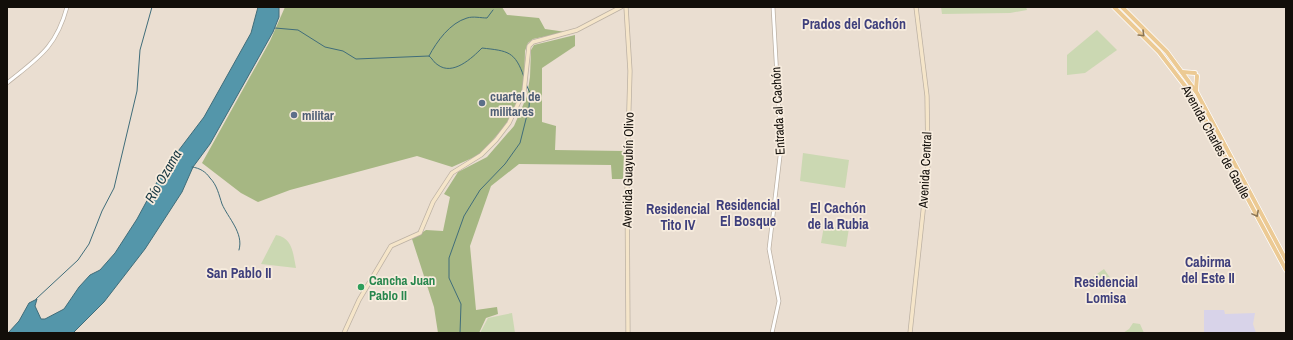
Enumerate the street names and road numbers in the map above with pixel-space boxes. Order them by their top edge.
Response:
street label: Entrada al Cachón [767,66,789,156]
street label: Avenida Charles de Gaulle [1177,81,1254,202]
street label: Avenida Guayubín Olivo [618,112,638,229]
street label: Avenida Central [914,131,935,210]

